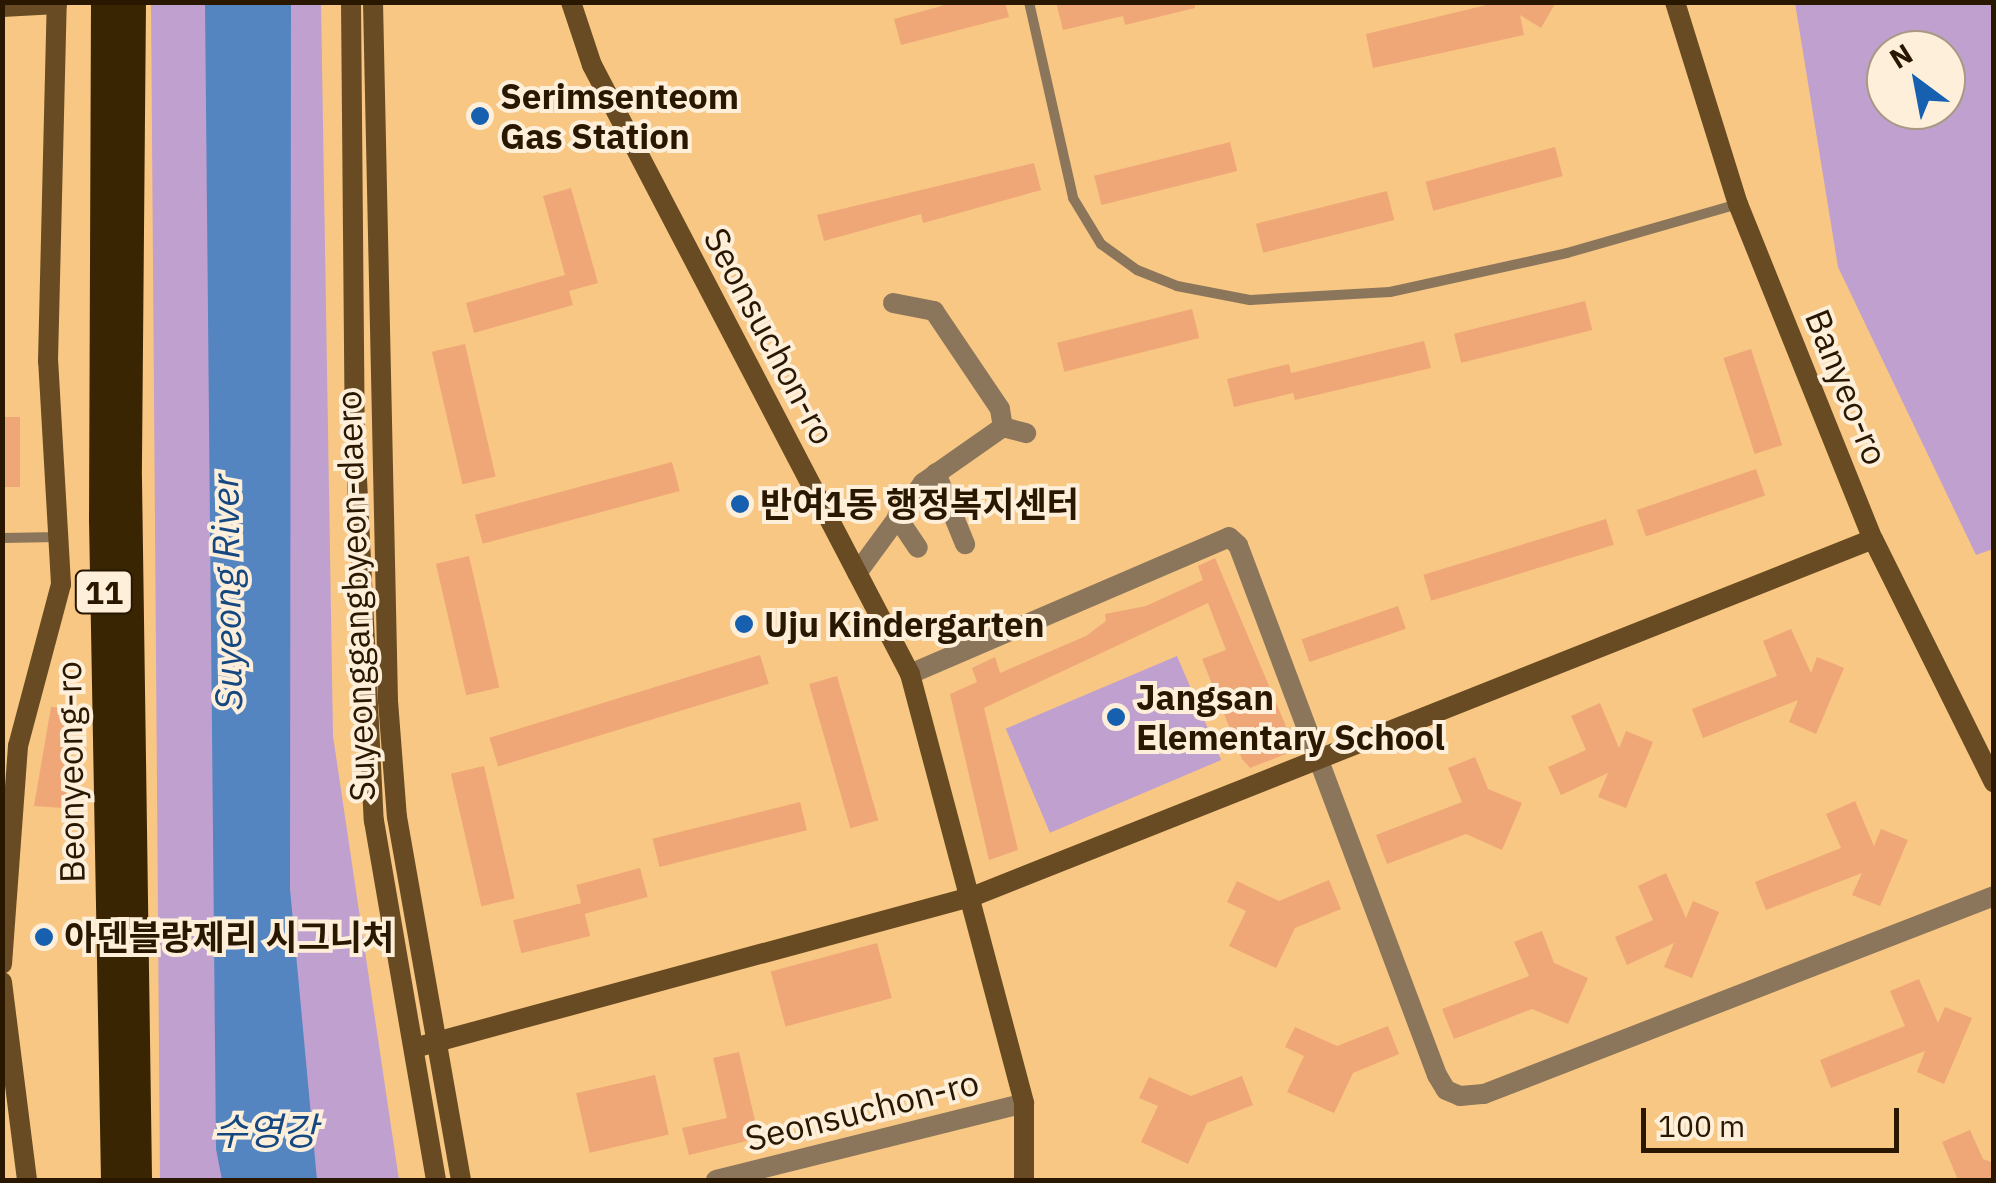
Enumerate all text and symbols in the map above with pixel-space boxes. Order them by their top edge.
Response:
north arrow [1866,30,1966,130]
text: N [1882,35,1919,77]
place label: Serimsenteom Gas Station [500,75,739,157]
marker: Serimsenteom Gas Station [469,105,491,127]
street label: Seonsuchon-ro [695,221,845,451]
street label: Banyeo-ro [1797,303,1897,471]
street label: Suyeonggangbyeon-daero [327,390,383,802]
water label: Suyeong River [201,473,251,711]
place label: 반여1동 행정복지센터 [760,483,1079,525]
marker: 반여1동 행정복지센터 [729,493,751,515]
road number: 11 [74,565,134,619]
place label: Uju Kindergarten [764,603,1044,645]
marker: Uju Kindergarten [733,613,755,635]
street label: Beonyeong-ro [47,661,93,883]
place label: Jangsan Elementary School [1136,676,1445,758]
marker: Jangsan Elementary School [1105,706,1127,728]
place label: 아덴블랑제리 시그니처 [64,916,394,958]
marker: 아덴블랑제리 시그니처 [33,926,55,948]
street label: Seonsuchon-ro [741,1061,983,1159]
scale bar [1646,1088,1904,1150]
text: 100 m [1658,1106,1745,1145]
water label: 수영강 [213,1108,317,1154]

